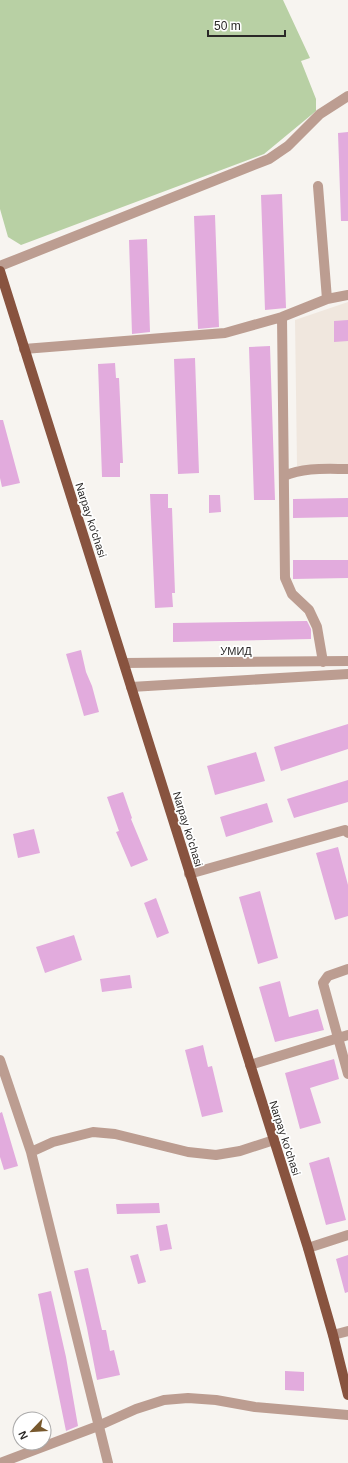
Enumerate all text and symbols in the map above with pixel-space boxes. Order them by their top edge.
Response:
scale bar [208,12,285,38]
text: 50 m [214,19,241,33]
street label: Narpay ko'chasi [73,481,109,559]
street label: УМИД [220,645,252,657]
street label: Narpay ko'chasi [171,790,205,868]
street label: Narpay ko'chasi [267,1099,303,1177]
north arrow [12,1411,52,1451]
text: N [16,1429,30,1441]

